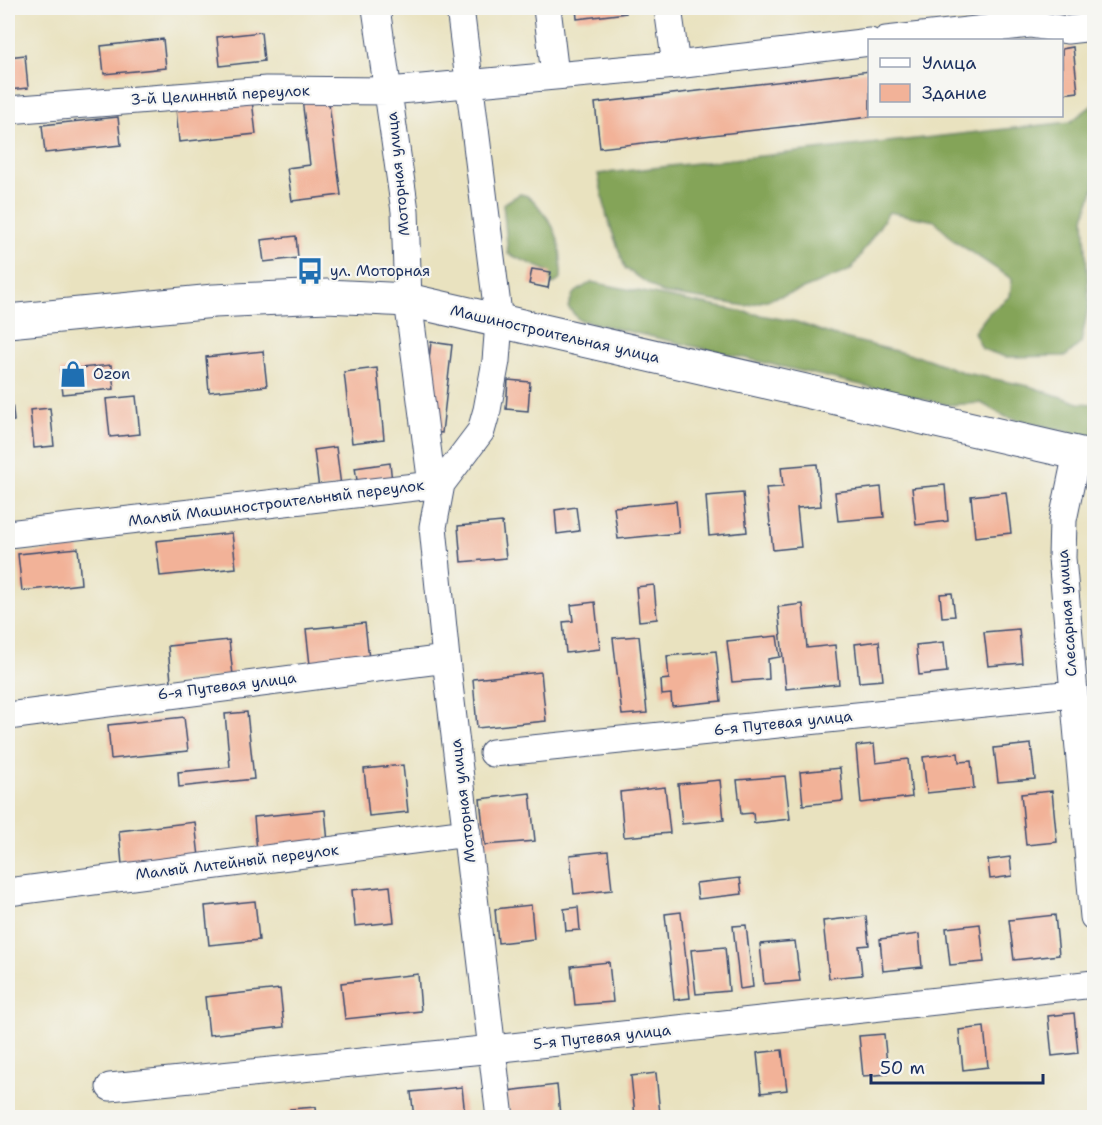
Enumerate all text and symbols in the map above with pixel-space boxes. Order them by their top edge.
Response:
legend [868,39,1063,117]
text: Улица [922,51,976,75]
street label: 3-й Целинный переулок [130,80,310,110]
text: Здание [922,81,987,105]
street label: Моторная улица [381,110,414,237]
bus stop icon: ул. Моторная [295,256,325,286]
place label: ул. Моторная [330,261,430,281]
street label: Машиностроительная улица [448,300,662,368]
shop icon: Ozon [58,359,88,389]
place label: Ozon [93,364,130,384]
street label: Малый Машиностроительный переулок [127,475,425,531]
street label: Слесарная улица [1053,548,1081,677]
street label: 6-я Путевая улица [157,667,298,704]
street label: 6-я Путевая улица [713,706,854,740]
street label: Моторная улица [445,737,481,864]
street label: Малый Литейный переулок [134,840,340,884]
street label: 5-я Путевая улица [532,1020,673,1054]
scale bar [871,1047,1044,1085]
text: 50 m [880,1056,925,1080]

